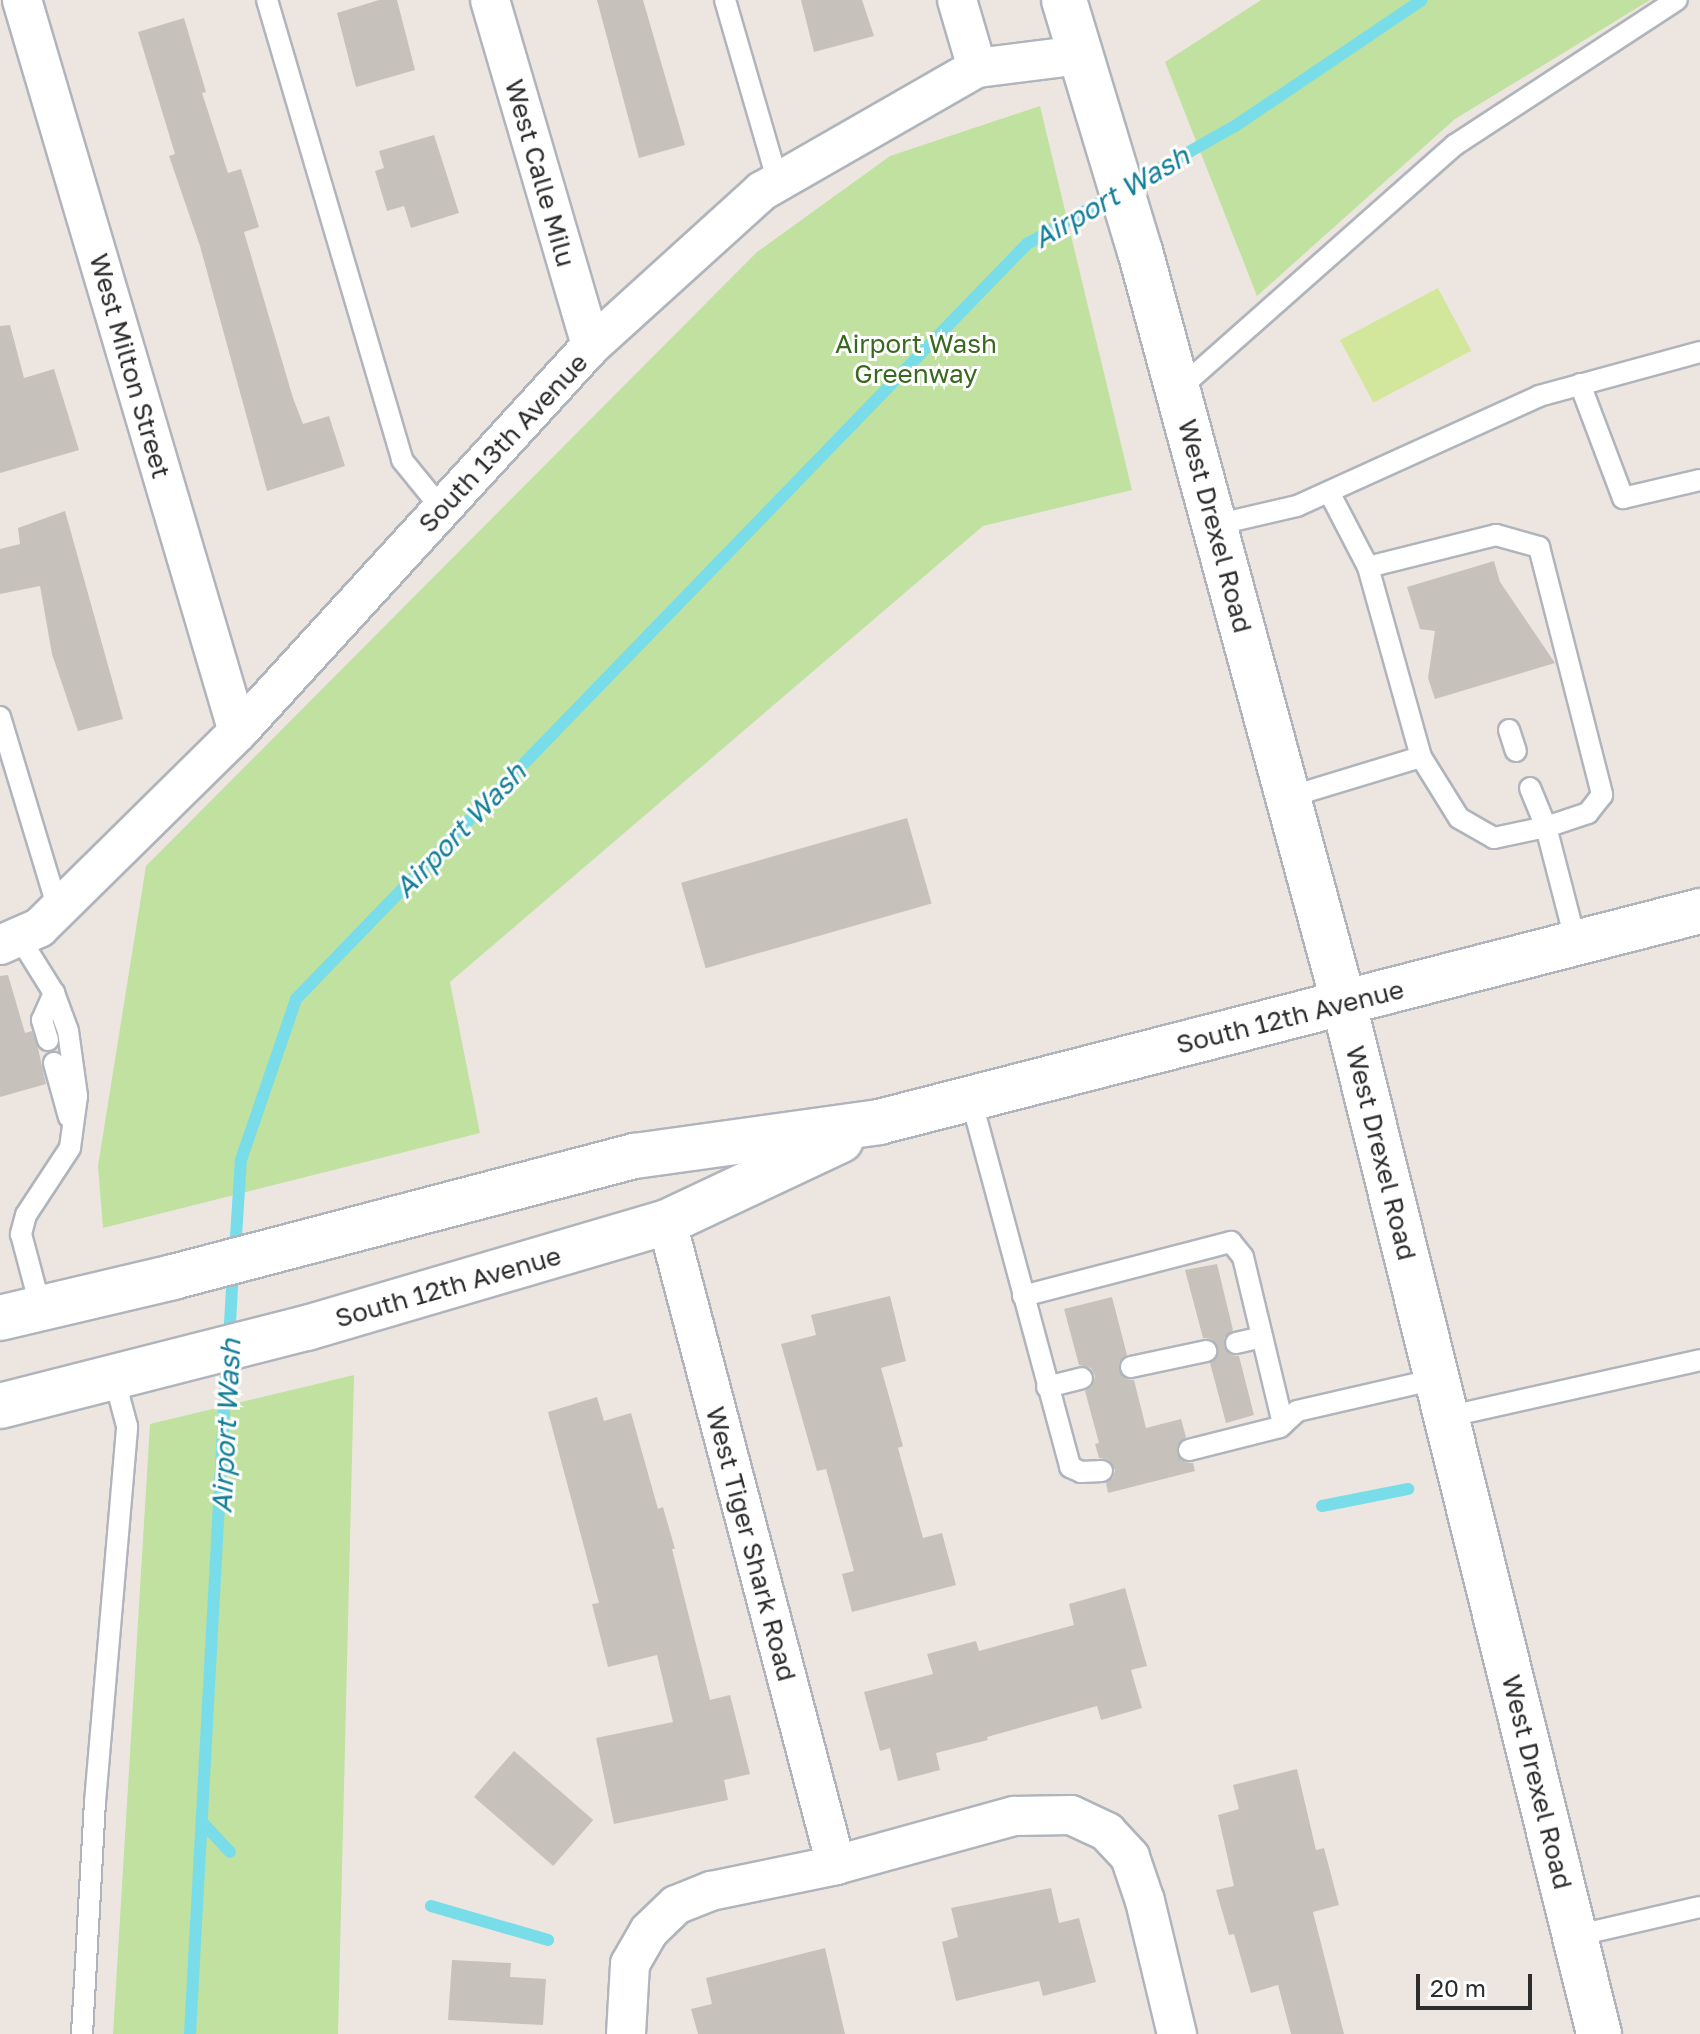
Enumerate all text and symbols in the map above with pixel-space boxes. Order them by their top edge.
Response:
street label: West Calle Milu [498,76,582,270]
water label: Airport Wash [1027,139,1195,255]
street label: West Milton Street [83,250,177,482]
park label: Airport Wash Greenway [835,328,997,390]
street label: South 13th Avenue [412,347,594,539]
street label: West Drexel Road [1172,416,1258,636]
water label: Airport Wash [387,756,533,904]
street label: South 12th Avenue [1173,974,1407,1060]
street label: West Drexel Road [1339,1043,1423,1263]
street label: South 12th Avenue [332,1240,564,1334]
water label: Airport Wash [205,1338,247,1514]
street label: West Tiger Shark Road [699,1403,803,1685]
street label: West Drexel Road [1495,1672,1579,1892]
scale bar [1420,1958,1536,2008]
text: 20 m [1430,1973,1486,2002]

